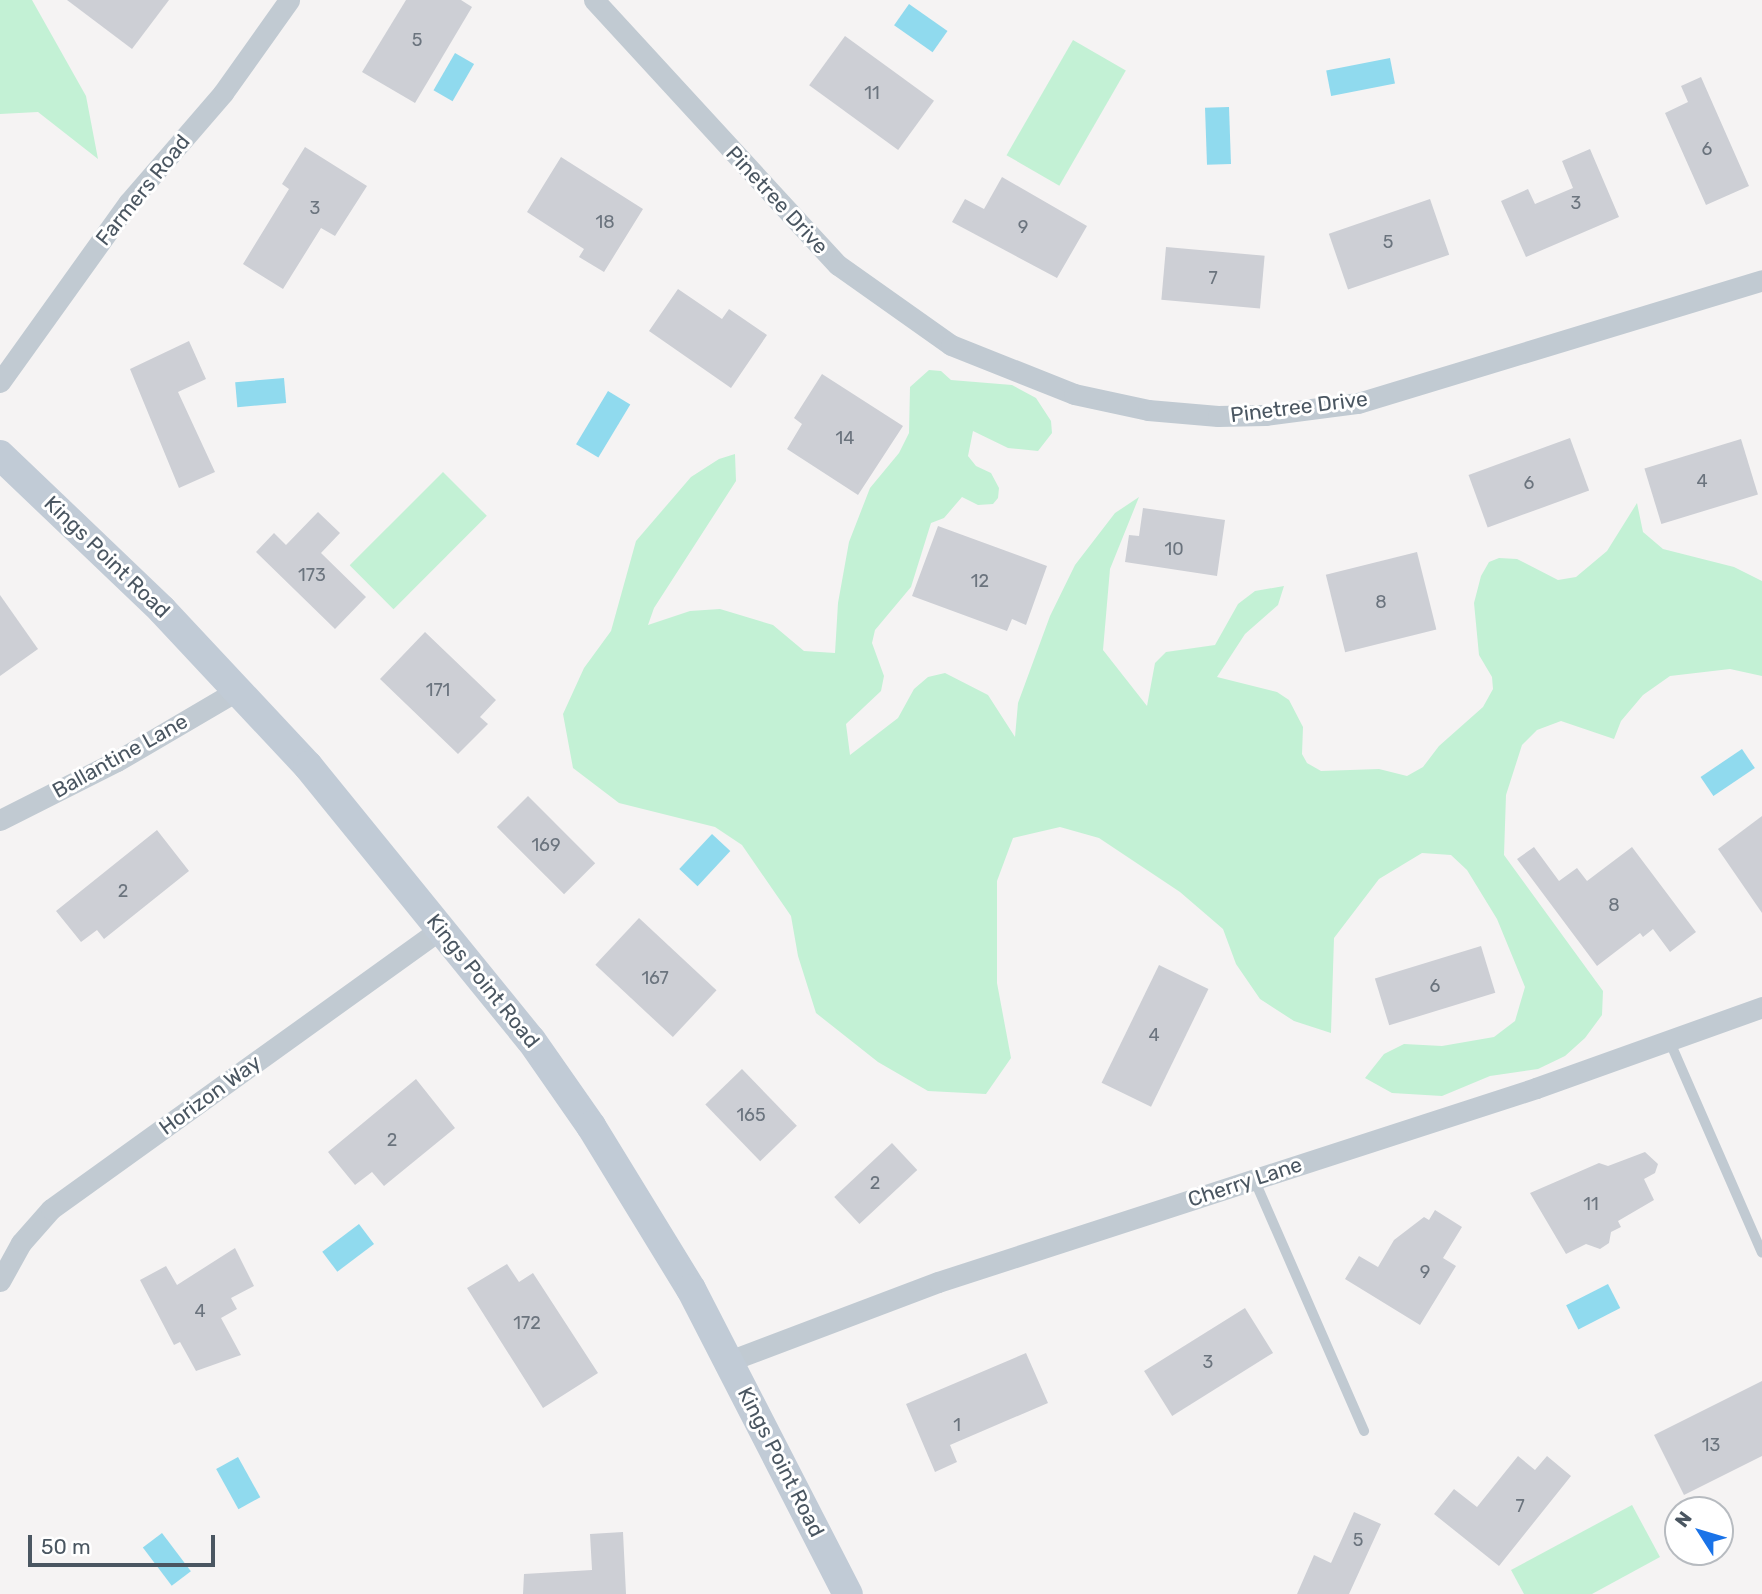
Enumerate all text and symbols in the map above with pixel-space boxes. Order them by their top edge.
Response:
house number: 5 [412,29,422,51]
house number: 11 [864,82,880,104]
street label: Farmers Road [91,130,195,250]
house number: 6 [1702,138,1712,160]
street label: Pinetree Drive [721,141,833,259]
house number: 3 [1571,192,1581,214]
house number: 3 [310,197,320,219]
house number: 18 [595,211,615,233]
house number: 9 [1018,216,1028,238]
house number: 5 [1383,231,1393,253]
house number: 7 [1208,267,1218,289]
street label: Pinetree Drive [1229,386,1369,428]
house number: 14 [836,427,854,449]
house number: 4 [1696,470,1708,492]
house number: 6 [1524,472,1534,494]
street label: Kings Point Road [39,491,175,623]
house number: 10 [1164,538,1184,560]
house number: 173 [298,564,326,586]
house number: 12 [971,570,989,592]
house number: 8 [1375,591,1387,613]
house number: 171 [426,679,450,701]
street label: Ballantine Lane [48,708,192,804]
house number: 169 [531,834,561,856]
house number: 2 [118,880,128,902]
house number: 8 [1608,894,1620,916]
street label: Kings Point Road [421,909,545,1053]
house number: 167 [641,967,669,989]
house number: 6 [1430,975,1440,997]
house number: 4 [1148,1024,1160,1046]
street label: Horizon Way [154,1050,266,1140]
house number: 165 [736,1104,766,1126]
house number: 2 [387,1129,397,1151]
street label: Cherry Lane [1184,1152,1306,1212]
house number: 2 [870,1172,880,1194]
house number: 11 [1583,1193,1599,1215]
house number: 9 [1420,1261,1430,1283]
house number: 4 [194,1300,206,1322]
house number: 172 [513,1312,541,1334]
house number: 3 [1203,1351,1213,1373]
street label: Kings Point Road [732,1383,830,1541]
house number: 1 [953,1414,961,1436]
house number: 13 [1702,1434,1720,1456]
house number: 7 [1515,1495,1525,1517]
north arrow [1664,1496,1734,1566]
text: N [1670,1507,1697,1532]
scale bar [32,1520,219,1564]
house number: 5 [1353,1529,1363,1551]
text: 50 m [41,1534,91,1559]

